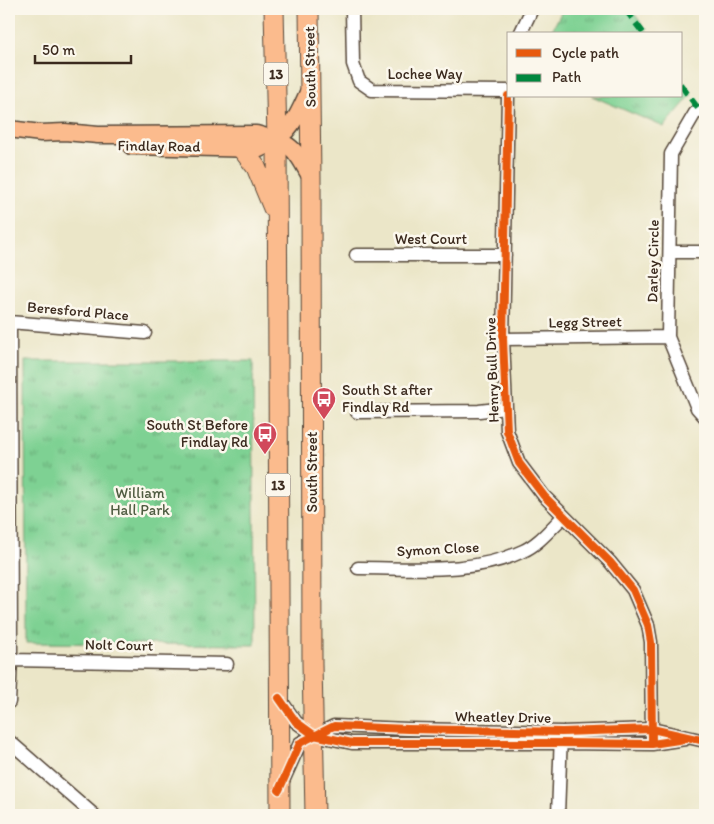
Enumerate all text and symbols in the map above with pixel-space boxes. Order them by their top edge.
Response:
street label: South Street [300,26,320,108]
scale bar [35,32,131,64]
legend [507,32,682,98]
text: 50 m [42,41,75,59]
text: Cycle path [552,44,619,62]
road number: 13 [264,62,288,86]
street label: Lochee Way [388,65,462,83]
text: Path [552,68,581,86]
street label: Findlay Road [118,136,200,156]
street label: Darley Circle [643,219,663,303]
street label: West Court [395,230,468,248]
street label: Beresford Place [26,298,130,324]
street label: Legg Street [548,312,622,332]
street label: Henry Bull Drive [481,317,503,423]
place label: South St after Findlay Rd [342,381,432,416]
bus stop icon: South St after Findlay Rd [311,386,337,420]
place label: South St Before Findlay Rd [146,416,248,451]
bus stop icon: South St Before Findlay Rd [252,421,278,455]
street label: South Street [303,431,321,512]
road number: 13 [266,474,290,496]
park label: William Hall Park [110,484,170,519]
street label: Symon Close [396,538,480,560]
street label: Nolt Court [85,635,154,655]
street label: Wheatley Drive [455,707,551,727]

